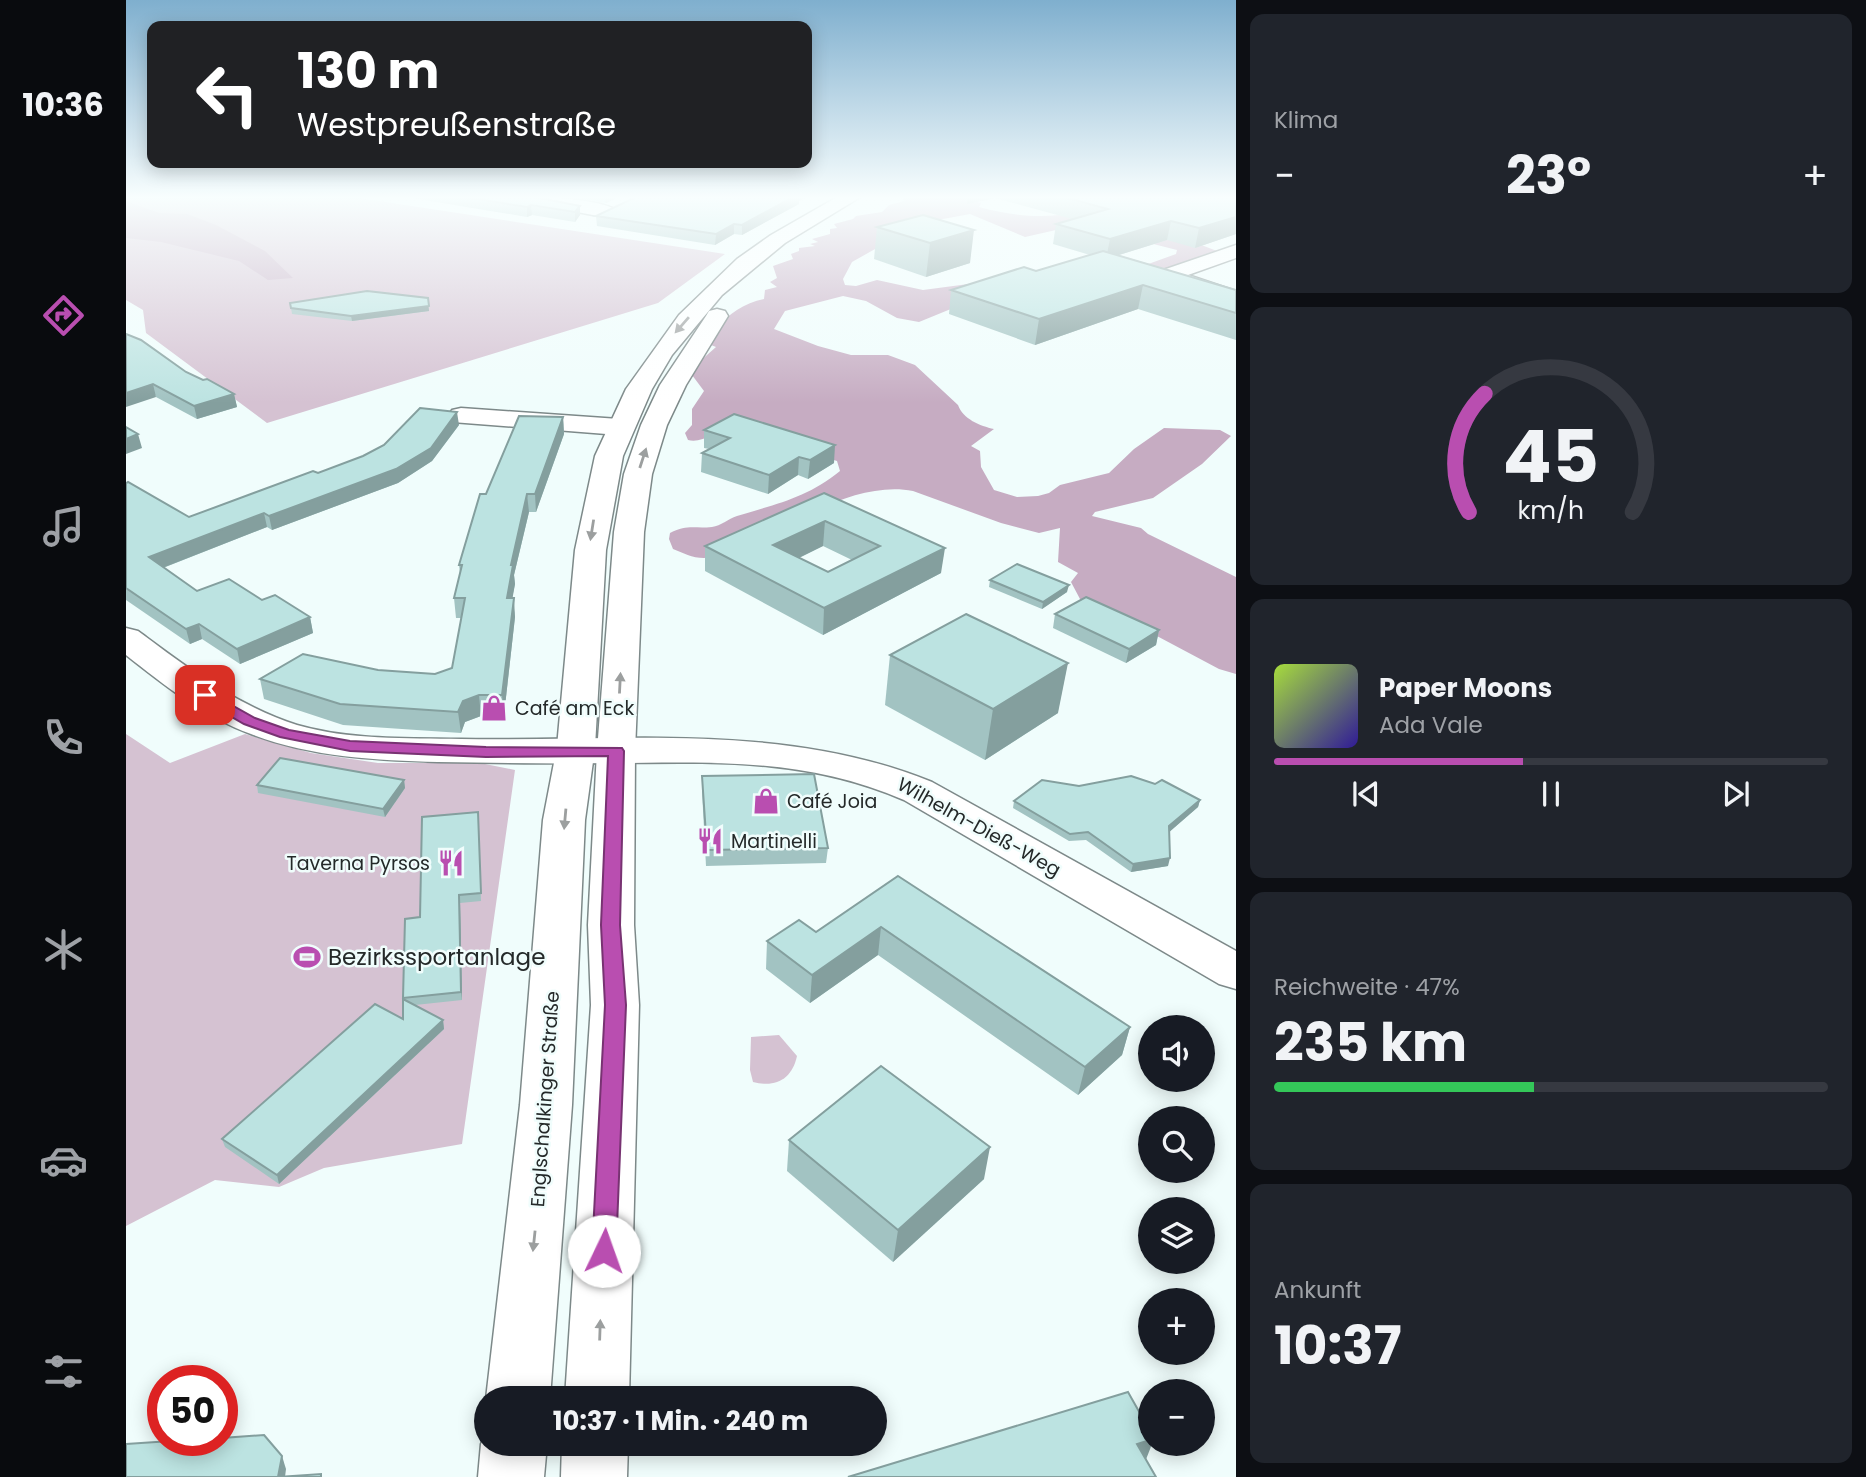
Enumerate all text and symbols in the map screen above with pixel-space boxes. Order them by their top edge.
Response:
text: 130 m [297,37,439,105]
icon: left [182,49,273,140]
text: 10:36 [22,82,104,127]
text: Westpreußenstraße [297,102,616,147]
text: Klima [1274,104,1338,136]
text: 23° [1506,139,1591,212]
text: − [1274,149,1295,202]
text: + [1802,149,1828,202]
icon: directions [39,291,88,340]
one-way arrow [674,316,690,334]
text: 45 [1503,406,1599,507]
one-way arrow [639,447,649,468]
text: km/h [1518,493,1584,528]
icon: music [39,502,88,551]
one-way arrow [586,519,597,541]
pin [175,665,235,725]
text: Paper Moons [1379,670,1552,706]
one-way arrow [615,672,626,694]
icon: arrive [186,676,224,714]
shop icon: Café am Eck [479,693,509,723]
place label: Café am Eck [515,695,634,722]
text: Ada Vale [1379,709,1483,741]
icon: phone [39,713,88,762]
street label: Wilhelm-Dieß-Weg [892,771,1066,883]
icon: previous [1347,775,1385,813]
icon: pause [1532,775,1570,813]
icon: next [1717,775,1755,813]
shop icon: Café Joia [751,786,781,816]
place label: Café Joia [787,788,877,815]
one-way arrow [560,808,571,830]
restaurant icon: Martinelli [695,826,725,856]
place label: Martinelli [731,828,817,855]
restaurant icon: Taverna Pyrsos [436,848,466,878]
place label: Taverna Pyrsos [286,850,430,877]
icon: climate [39,925,88,974]
place label: Bezirkssportanlage [328,941,545,973]
sports icon: Bezirkssportanlage [292,942,322,972]
text: Reichweite · 47% [1274,971,1460,1003]
street label: Englschalkinger Straße [524,990,566,1208]
text: 235 km [1274,1006,1467,1079]
map controls [1138,1015,1215,1456]
button: sound [1138,1015,1215,1092]
button: search [1138,1106,1215,1183]
icon: car [39,1136,88,1185]
button: layers [1138,1197,1215,1274]
position arrow [567,1214,641,1288]
one-way arrow [528,1231,539,1253]
text: Ankunft [1274,1274,1361,1306]
button: + [1138,1288,1215,1365]
text: 10:37 [1274,1309,1402,1382]
one-way arrow [595,1319,606,1341]
icon: filters [39,1347,88,1396]
speed limit sign: 50 [147,1365,238,1456]
button: − [1138,1379,1215,1456]
text: 10:37 · 1 Min. · 240 m [553,1403,808,1439]

